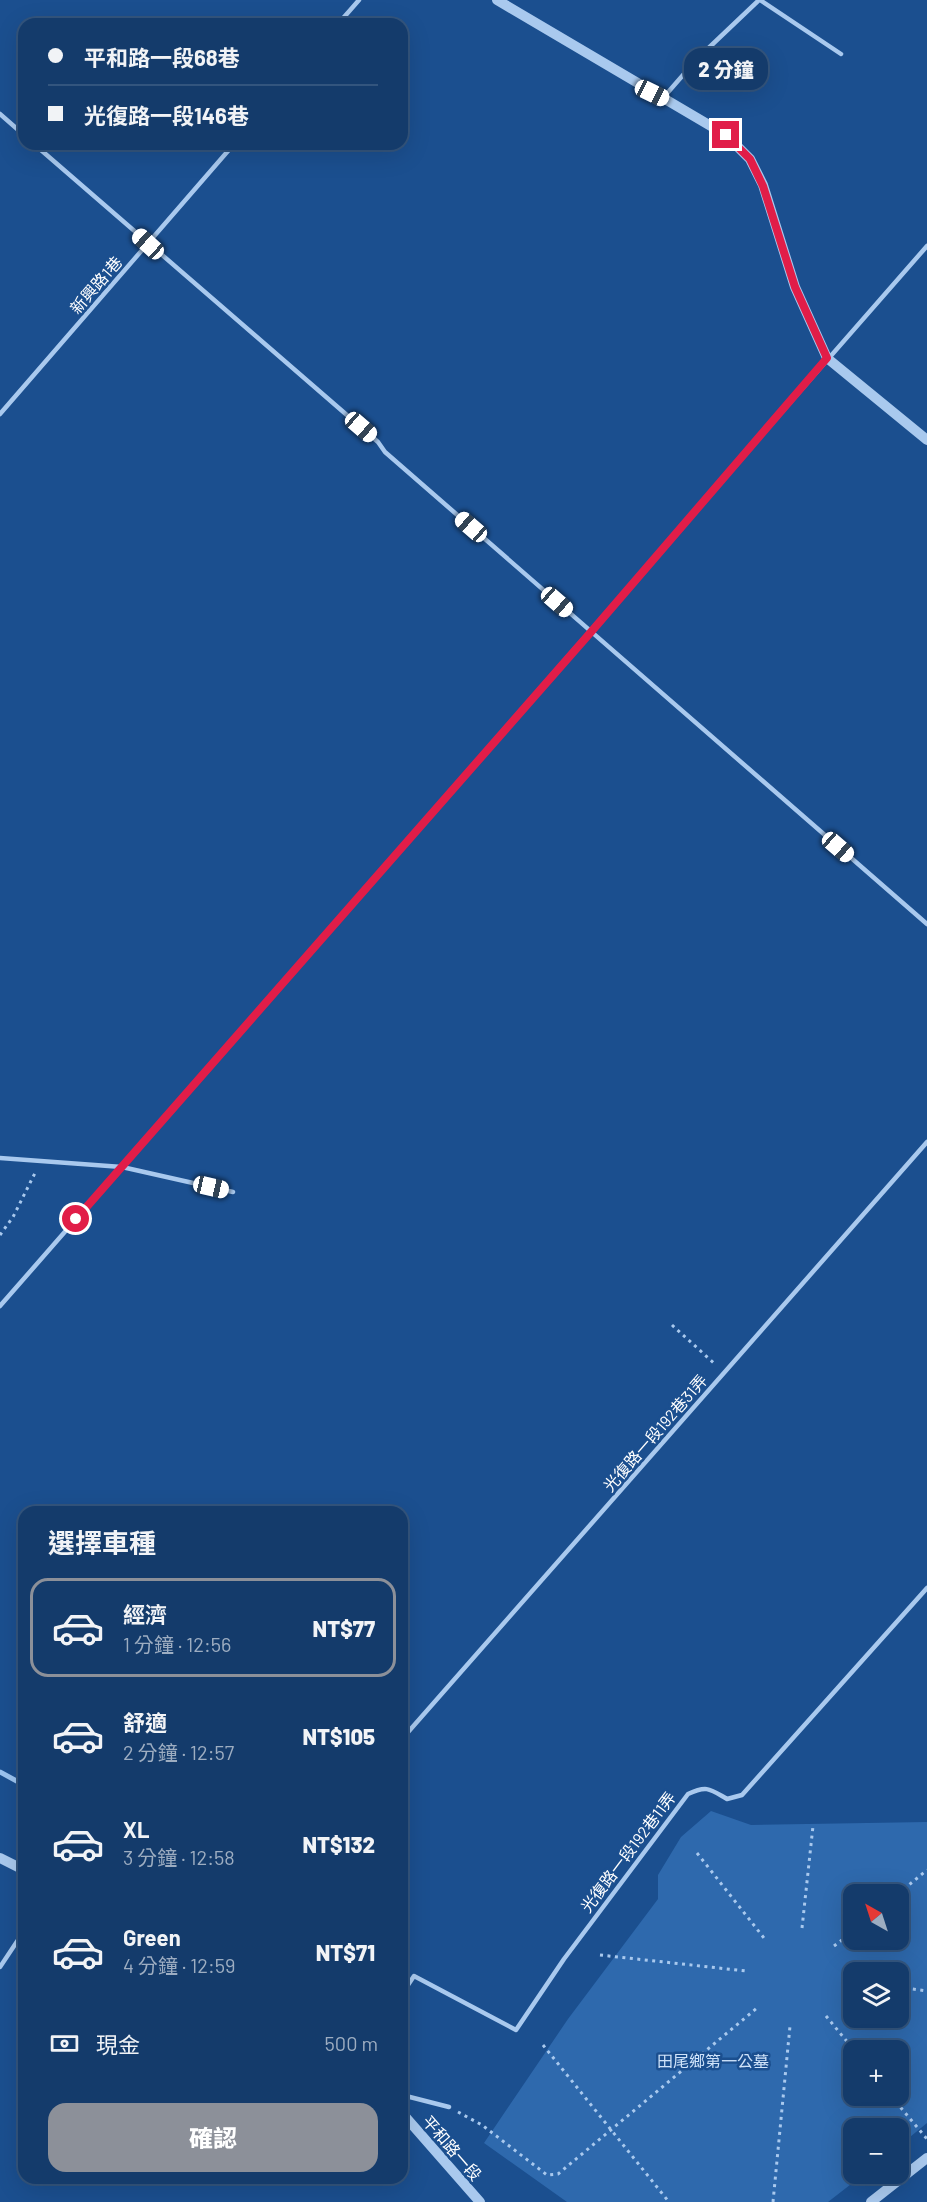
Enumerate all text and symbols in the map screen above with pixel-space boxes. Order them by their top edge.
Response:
text: 平和路一段68巷 [84,44,240,70]
callout: 2 分鐘 [684,48,768,90]
text: 2 分鐘 [698,57,754,81]
car [632,77,672,109]
text: 光復路一段146巷 [84,102,249,128]
route end [712,121,739,148]
car [129,225,167,263]
street label: 新興路1巷 [66,252,126,317]
car [342,408,380,446]
car [452,508,490,546]
car [538,583,576,621]
car [819,828,857,866]
car [191,1174,231,1200]
route start [62,1205,89,1232]
street label: 光復路一段192巷31弄 [599,1370,710,1495]
text: 選擇車種 [48,1526,156,1558]
icon: car [51,1601,105,1655]
text: 經濟 [123,1601,167,1627]
text: NT$77 [313,1615,375,1641]
text: 1 分鐘 · 12:56 [123,1632,231,1656]
icon: car [51,1709,105,1763]
text: 舒適 [123,1709,167,1735]
text: NT$105 [302,1723,375,1749]
text: 2 分鐘 · 12:57 [123,1740,234,1764]
street label: 光復路一段192巷11弄 [576,1788,679,1916]
text: XL [123,1816,149,1842]
icon: car [51,1817,105,1871]
text: NT$132 [302,1831,375,1857]
text: 3 分鐘 · 12:58 [123,1845,235,1869]
north arrow [843,1884,909,1950]
map controls [843,1884,909,2184]
text: Green [123,1924,181,1950]
icon: car [51,1925,105,1979]
text: NT$71 [316,1939,375,1965]
text: 4 分鐘 · 12:59 [123,1953,235,1977]
button: layers [843,1962,909,2028]
icon: cash [48,2027,81,2060]
text: 現金 [96,2031,140,2057]
text: 500 m [325,2031,378,2055]
button: + [843,2040,909,2106]
park label: 田尾鄉第一公墓 [657,2051,769,2070]
button: 確認 [48,2103,378,2172]
street label: 平和路一段 [419,2111,486,2184]
button: − [843,2118,909,2184]

